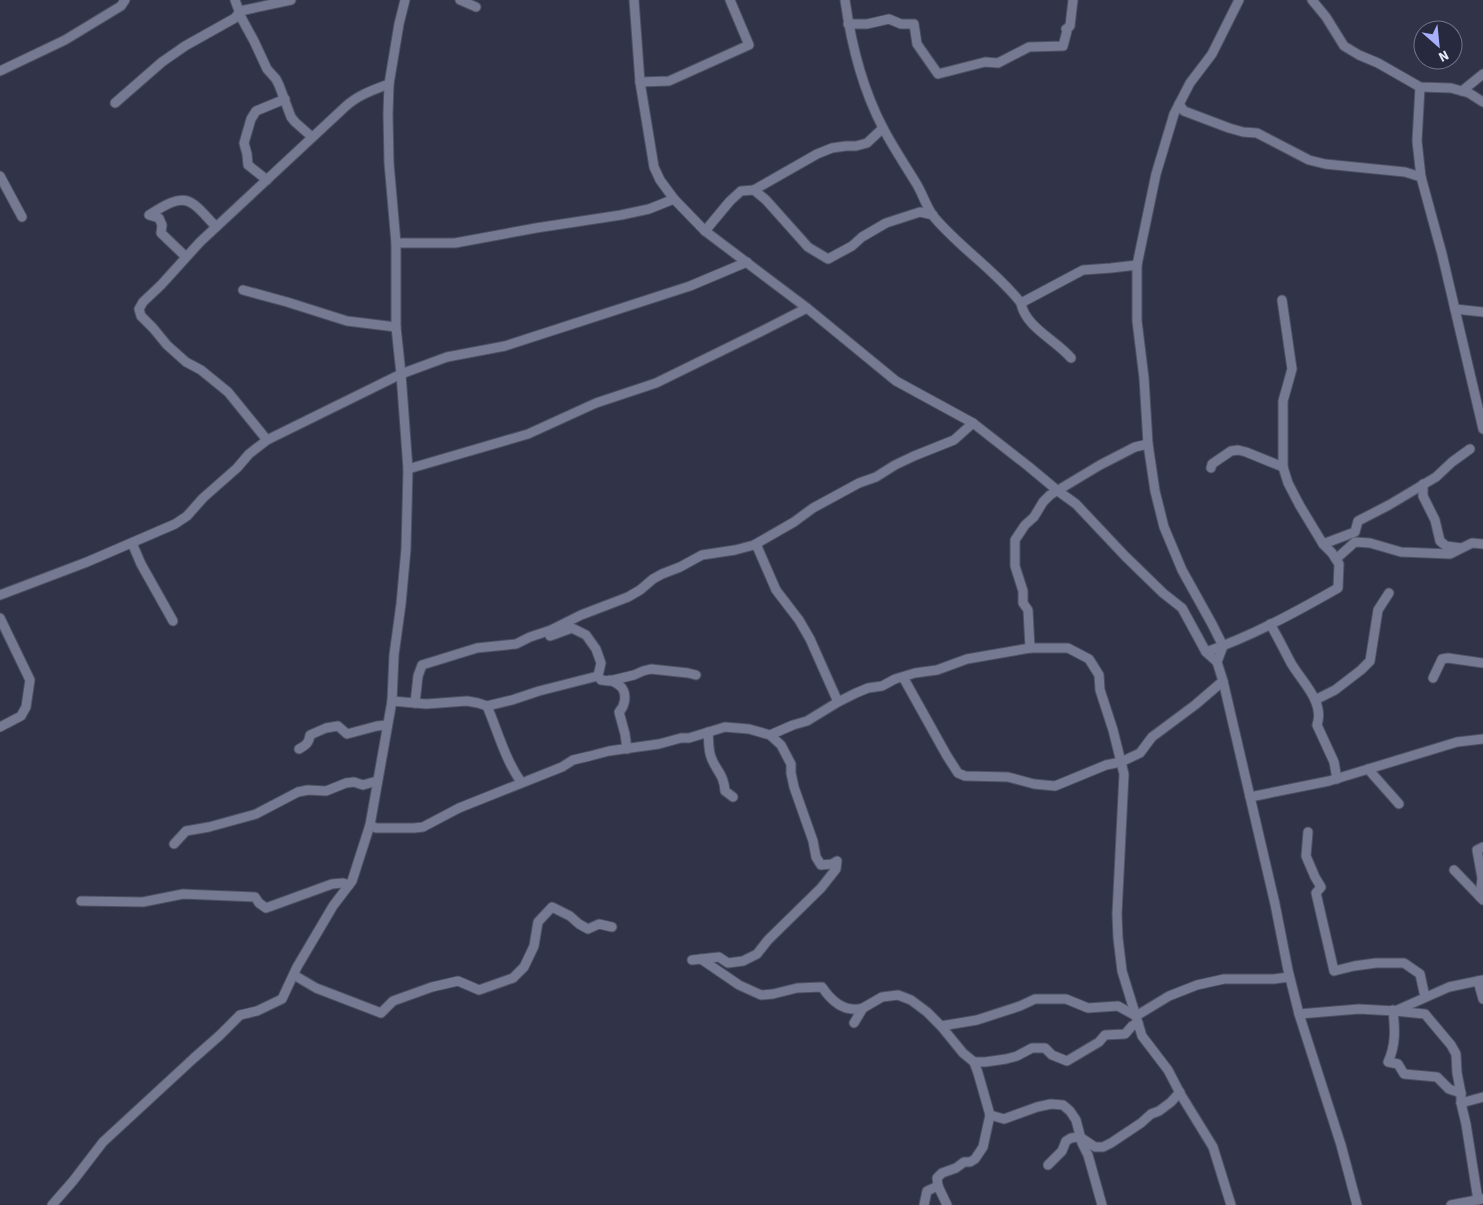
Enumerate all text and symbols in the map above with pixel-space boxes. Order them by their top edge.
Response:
north arrow [1413,20,1463,70]
text: N [1435,45,1452,67]

